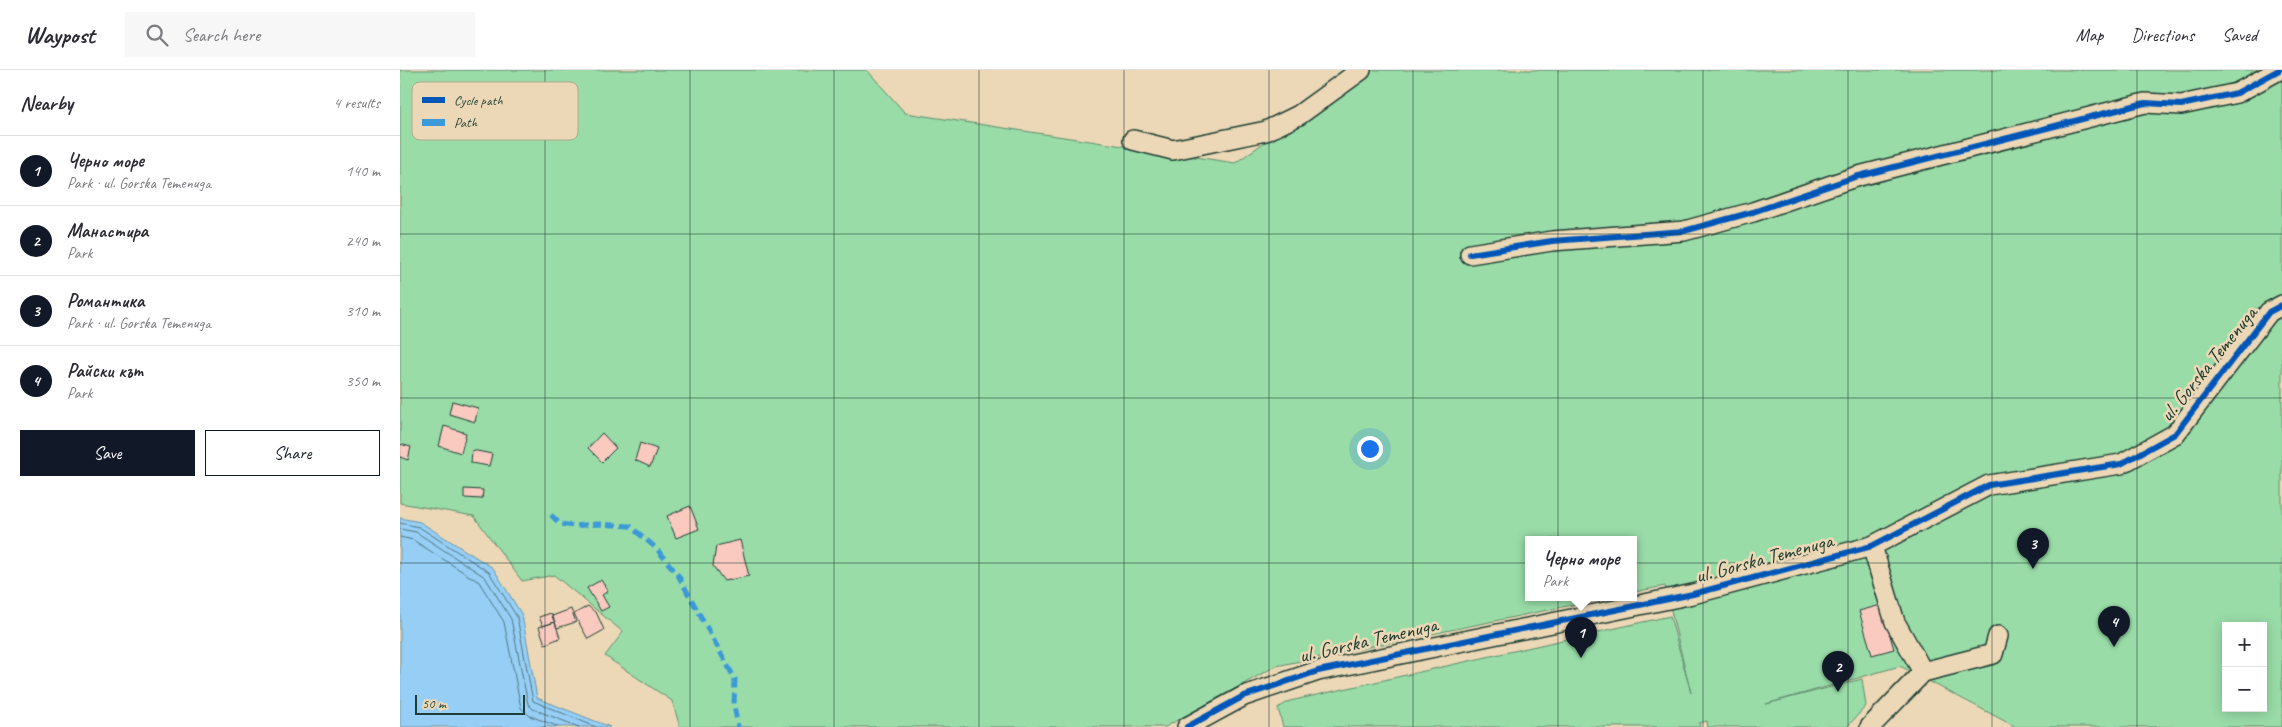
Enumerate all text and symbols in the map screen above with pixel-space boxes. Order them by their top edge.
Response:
search box [125,12,475,57]
text: Waypost [25,20,95,50]
icon: search [143,21,171,49]
text: Search here [183,23,260,47]
text: Map [2076,24,2103,46]
text: Directions [2131,24,2194,46]
text: Saved [2222,24,2257,46]
legend [412,82,578,140]
text: Nearby [20,90,73,116]
text: Cycle path [454,92,503,109]
text: 4 results [333,93,380,113]
text: Path [454,114,478,131]
text: Черно море [67,149,144,173]
text: 1 [32,161,40,181]
text: 140 m [346,161,380,181]
text: Park · ul. Gorska Temenuga [67,173,211,193]
text: Манастира [67,219,148,243]
text: 2 [32,231,40,251]
text: 240 m [346,231,380,251]
text: Park [67,243,92,263]
text: Романтика [67,289,144,313]
street label: ul. Gorska Temenuga [2153,299,2264,427]
text: 3 [32,301,40,321]
text: 310 m [346,301,380,321]
text: Park · ul. Gorska Temenuga [67,313,211,333]
text: Райски кът [67,359,142,383]
text: 4 [32,371,40,391]
text: 350 m [346,371,380,391]
text: Park [67,383,92,403]
button: Save [20,430,195,476]
button: Share [205,430,380,476]
your location [1357,436,1383,462]
street label: ul. Gorska Temenuga [1692,527,1838,589]
pin: 3 [2017,528,2049,569]
popup [1525,536,1637,601]
text: Черно море [1543,547,1619,571]
text: Park [1543,571,1568,591]
pin: 4 [2098,606,2130,647]
street label: ul. Gorska Temenuga [1296,611,1442,669]
pin: 1 [1565,617,1597,658]
map controls [2222,622,2267,712]
button: + [2222,622,2267,667]
pin: 2 [1822,651,1854,692]
button: − [2222,667,2267,712]
scale bar [415,692,525,715]
text: 50 m [422,695,446,712]

